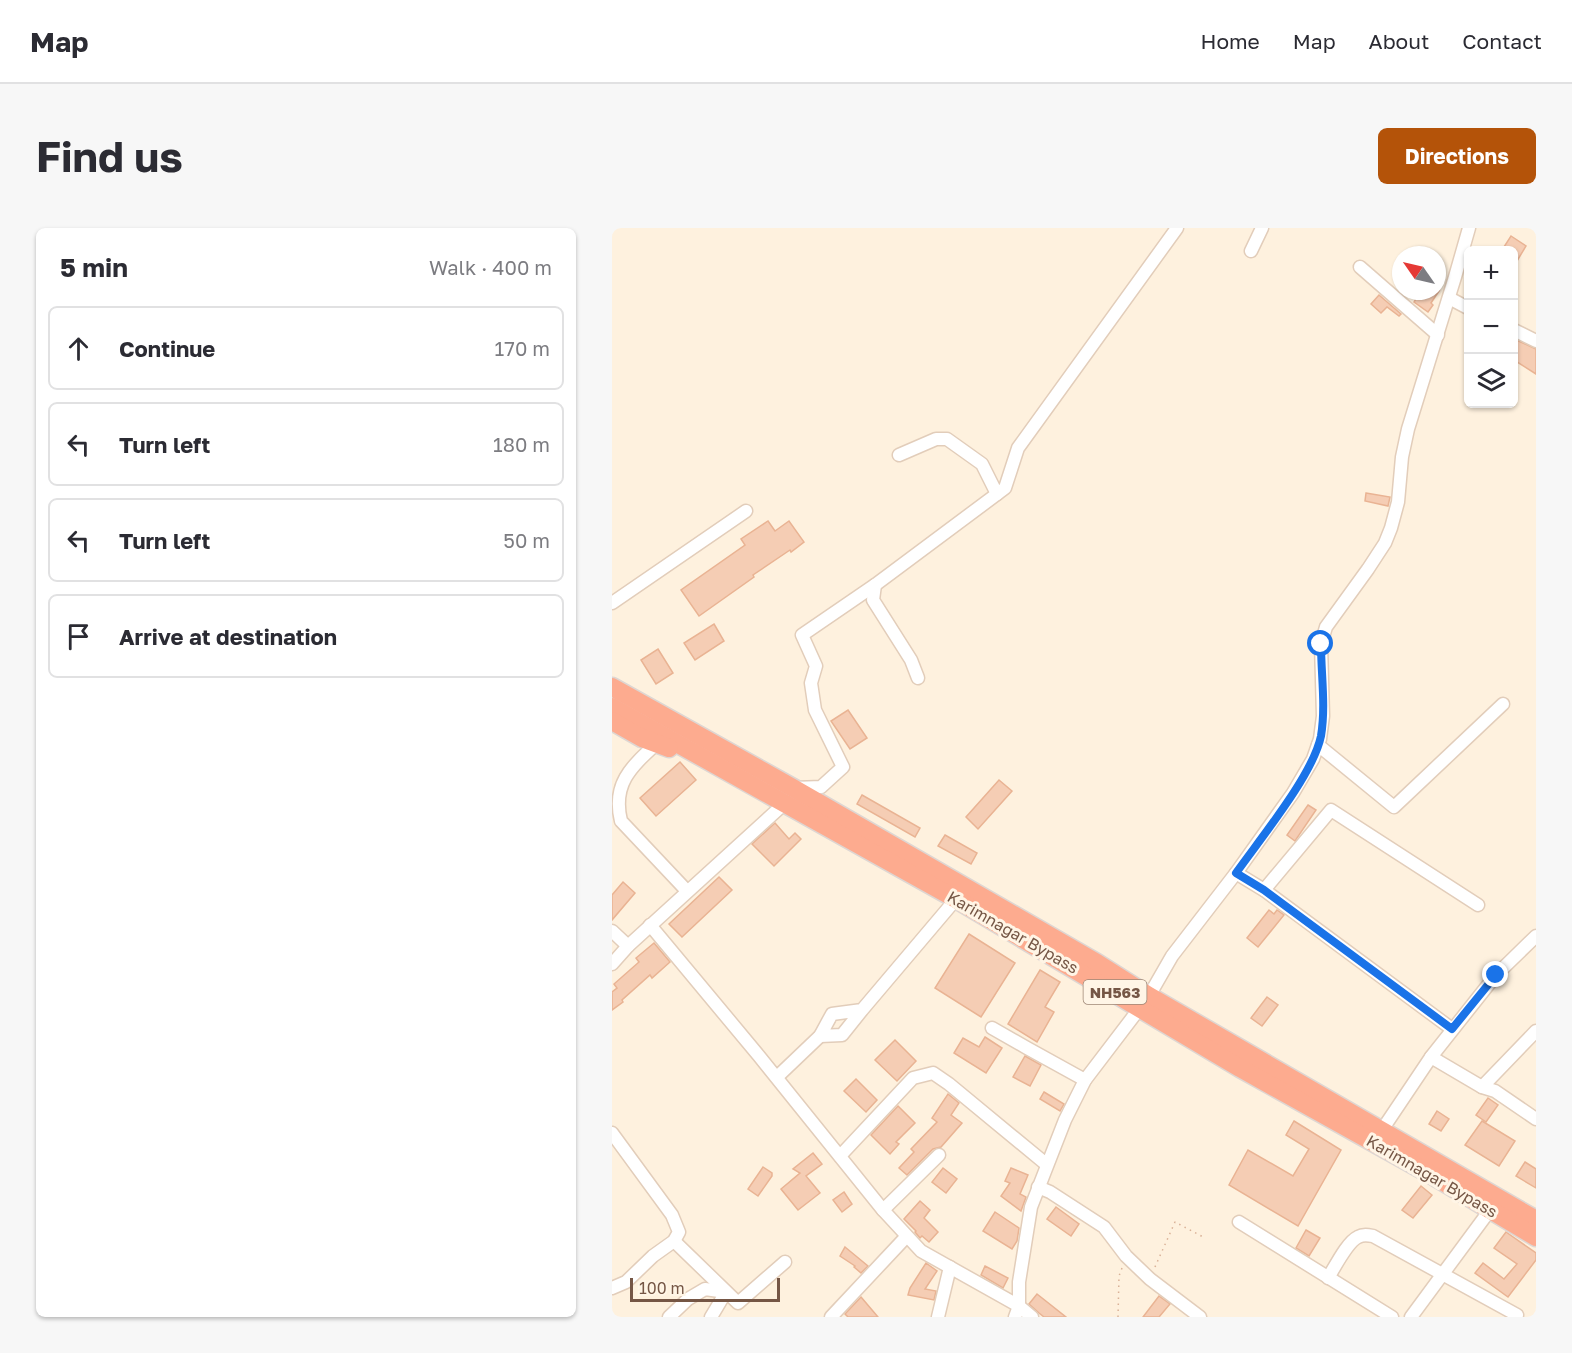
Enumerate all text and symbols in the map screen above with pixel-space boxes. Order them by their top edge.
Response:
text: Map [30,25,88,58]
text: Home [1200,28,1260,54]
text: Map [1293,28,1336,54]
text: About [1369,28,1429,54]
text: Contact [1462,28,1542,54]
button: Directions [1378,128,1536,184]
text: Find us [36,131,183,181]
north arrow [1392,246,1446,300]
map controls [1464,246,1518,408]
button: + [1464,246,1518,300]
text: 5 min [60,252,128,283]
text: Walk · 400 m [429,255,552,279]
button: − [1464,300,1518,354]
icon: ahead [62,332,95,365]
text: Continue [119,335,215,362]
text: 170 m [495,336,550,360]
button: layers [1464,354,1518,408]
icon: left [62,428,95,461]
text: Turn left [119,431,210,458]
text: 180 m [493,432,550,456]
icon: left [62,524,95,557]
text: Turn left [119,527,210,554]
text: 50 m [503,528,550,552]
icon: arrive [62,620,95,653]
text: Arrive at destination [119,623,337,650]
route start [1307,630,1333,656]
street label: Karimnagar Bypass [944,886,1082,978]
route end [1482,961,1508,987]
road number: NH563 [1084,980,1146,1004]
street label: Karimnagar Bypass [1363,1130,1501,1222]
scale bar [630,1275,780,1302]
text: 100 m [639,1278,685,1298]

